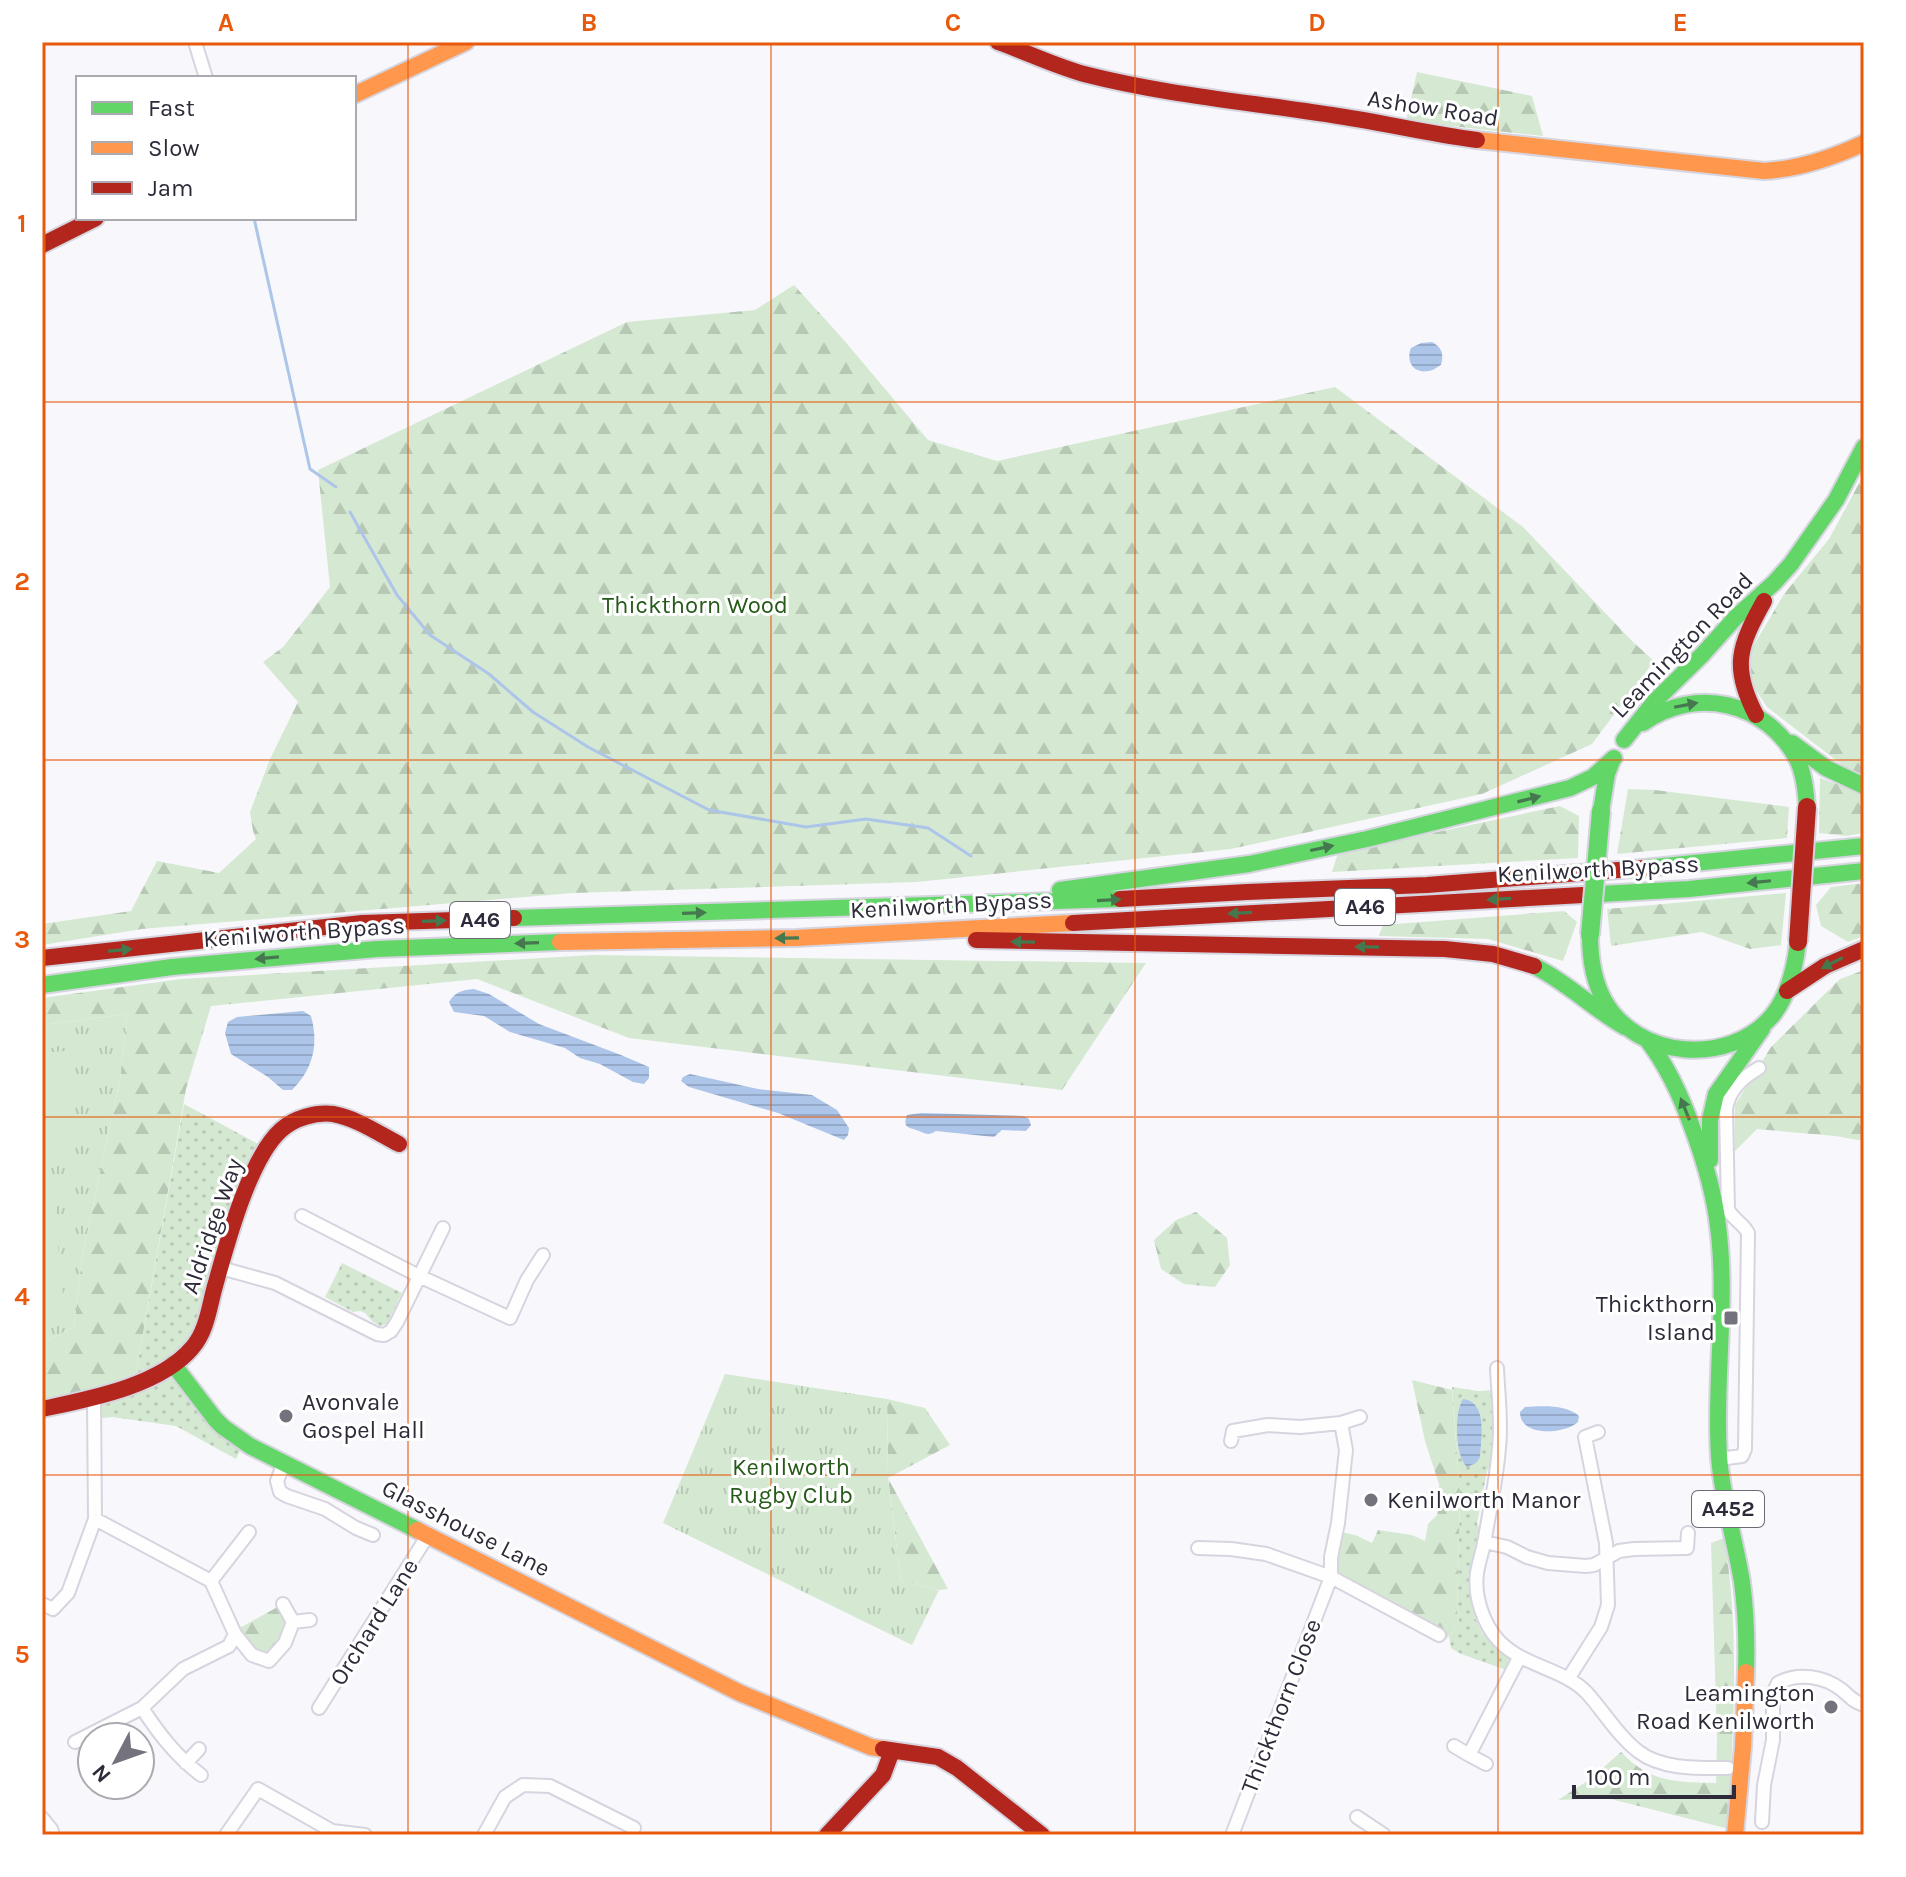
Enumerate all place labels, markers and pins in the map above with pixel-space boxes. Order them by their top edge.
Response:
place label: Thickthorn Island [1596,1290,1715,1346]
marker: Thickthorn Island [1722,1309,1740,1327]
place label: Avonvale Gospel Hall [302,1388,425,1444]
marker: Avonvale Gospel Hall [277,1407,295,1425]
place label: Kenilworth Manor [1387,1486,1581,1514]
marker: Kenilworth Manor [1362,1491,1380,1509]
place label: Leamington Road Kenilworth [1636,1679,1815,1735]
marker: Leamington Road Kenilworth [1822,1698,1840,1716]

